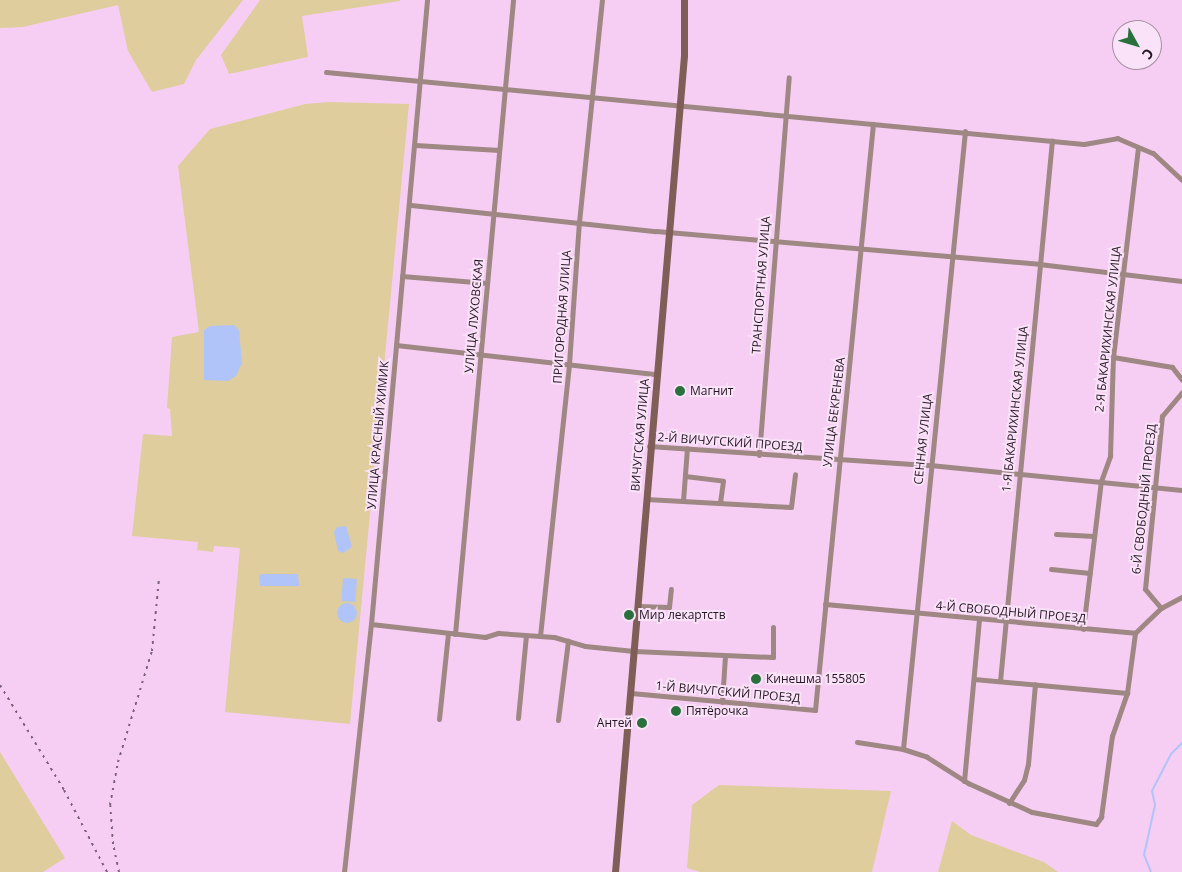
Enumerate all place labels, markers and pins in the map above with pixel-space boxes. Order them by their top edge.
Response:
place label: Магнит [690,384,734,398]
marker: Магнит [674,385,686,397]
place label: Мир лекартств [639,608,726,622]
marker: Мир лекартств [623,609,635,621]
place label: Кинешма 155805 [766,672,866,686]
marker: Кинешма 155805 [750,673,762,685]
place label: Пятёрочка [686,704,748,718]
marker: Пятёрочка [670,705,682,717]
place label: Антей [597,716,632,730]
marker: Антей [636,717,648,729]

